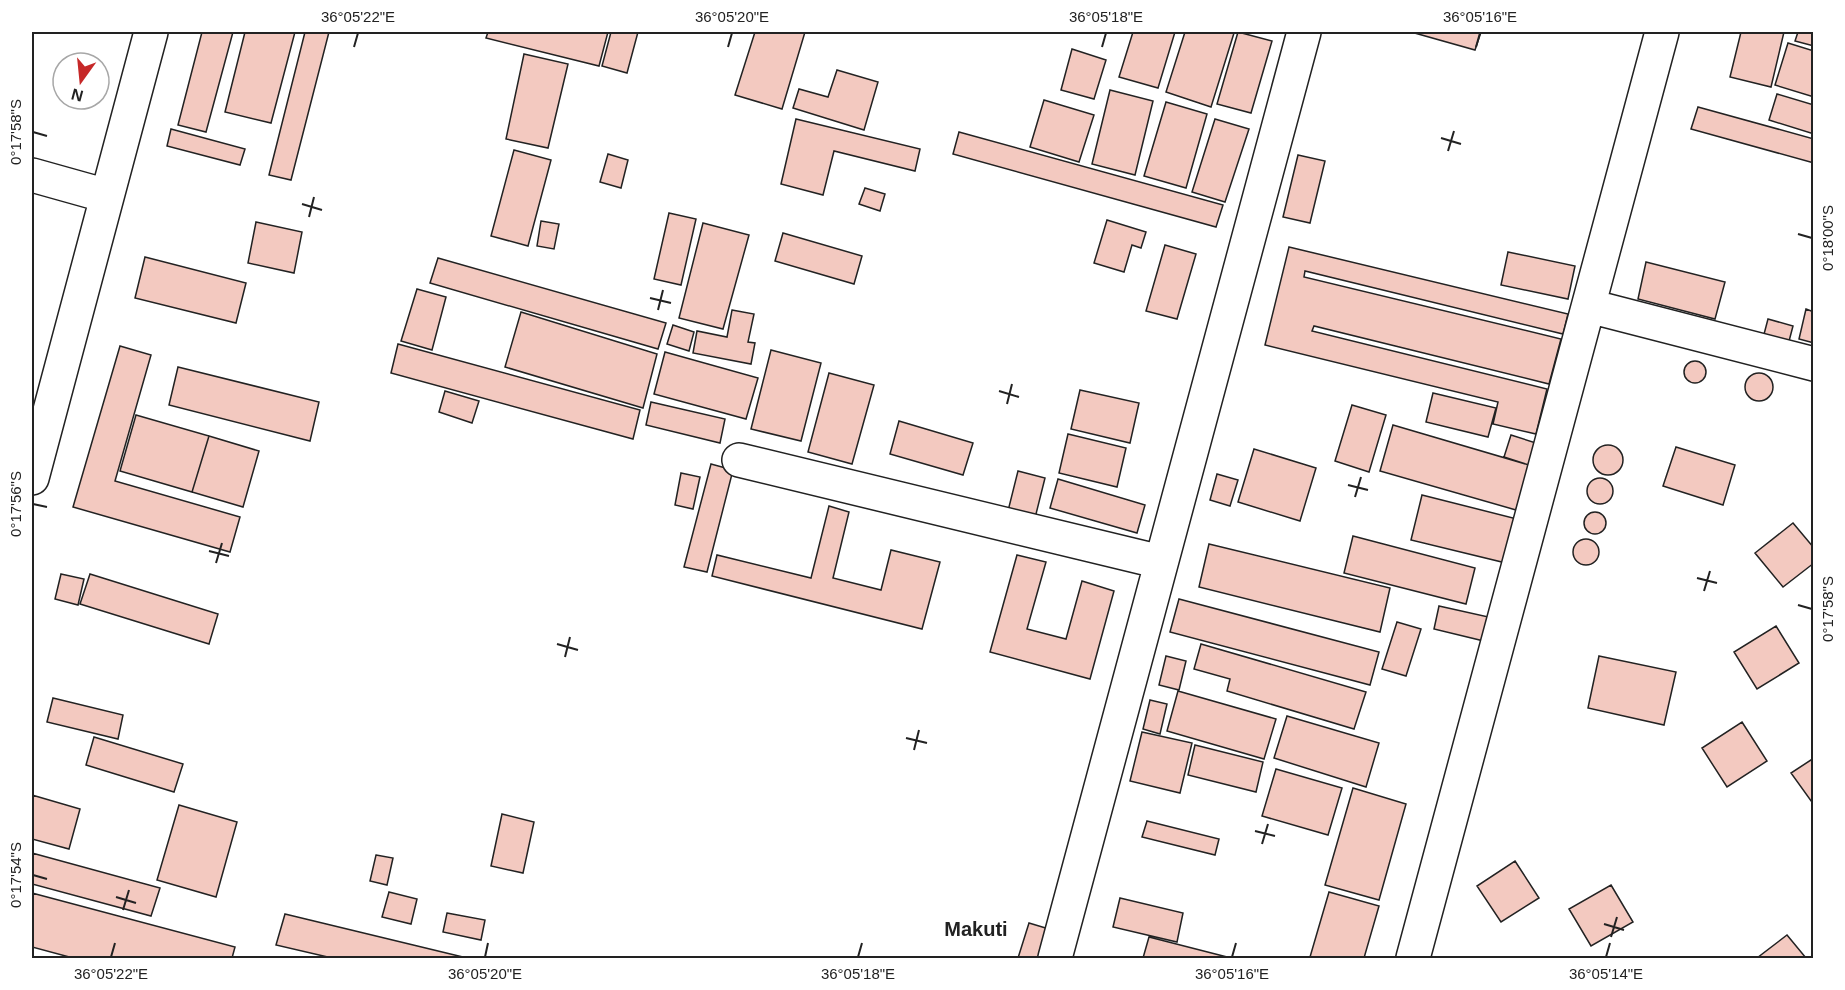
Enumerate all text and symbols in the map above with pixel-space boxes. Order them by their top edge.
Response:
text: 36°05'22"E [321,8,395,25]
text: 36°05'20"E [695,8,769,25]
text: 36°05'18"E [1069,8,1143,25]
text: 36°05'16"E [1443,8,1517,25]
north arrow [51,51,111,111]
text: N [69,85,85,105]
text: 0°17'58"S [7,99,24,165]
text: 0°18'00"S [1819,205,1836,271]
text: 0°17'56"S [7,471,24,537]
text: 0°17'58"S [1819,576,1836,642]
text: 0°17'54"S [7,842,24,908]
district label: Makuti [944,918,1008,940]
text: 36°05'22"E [74,965,148,982]
text: 36°05'20"E [448,965,522,982]
text: 36°05'18"E [821,965,895,982]
text: 36°05'16"E [1195,965,1269,982]
text: 36°05'14"E [1569,965,1643,982]

